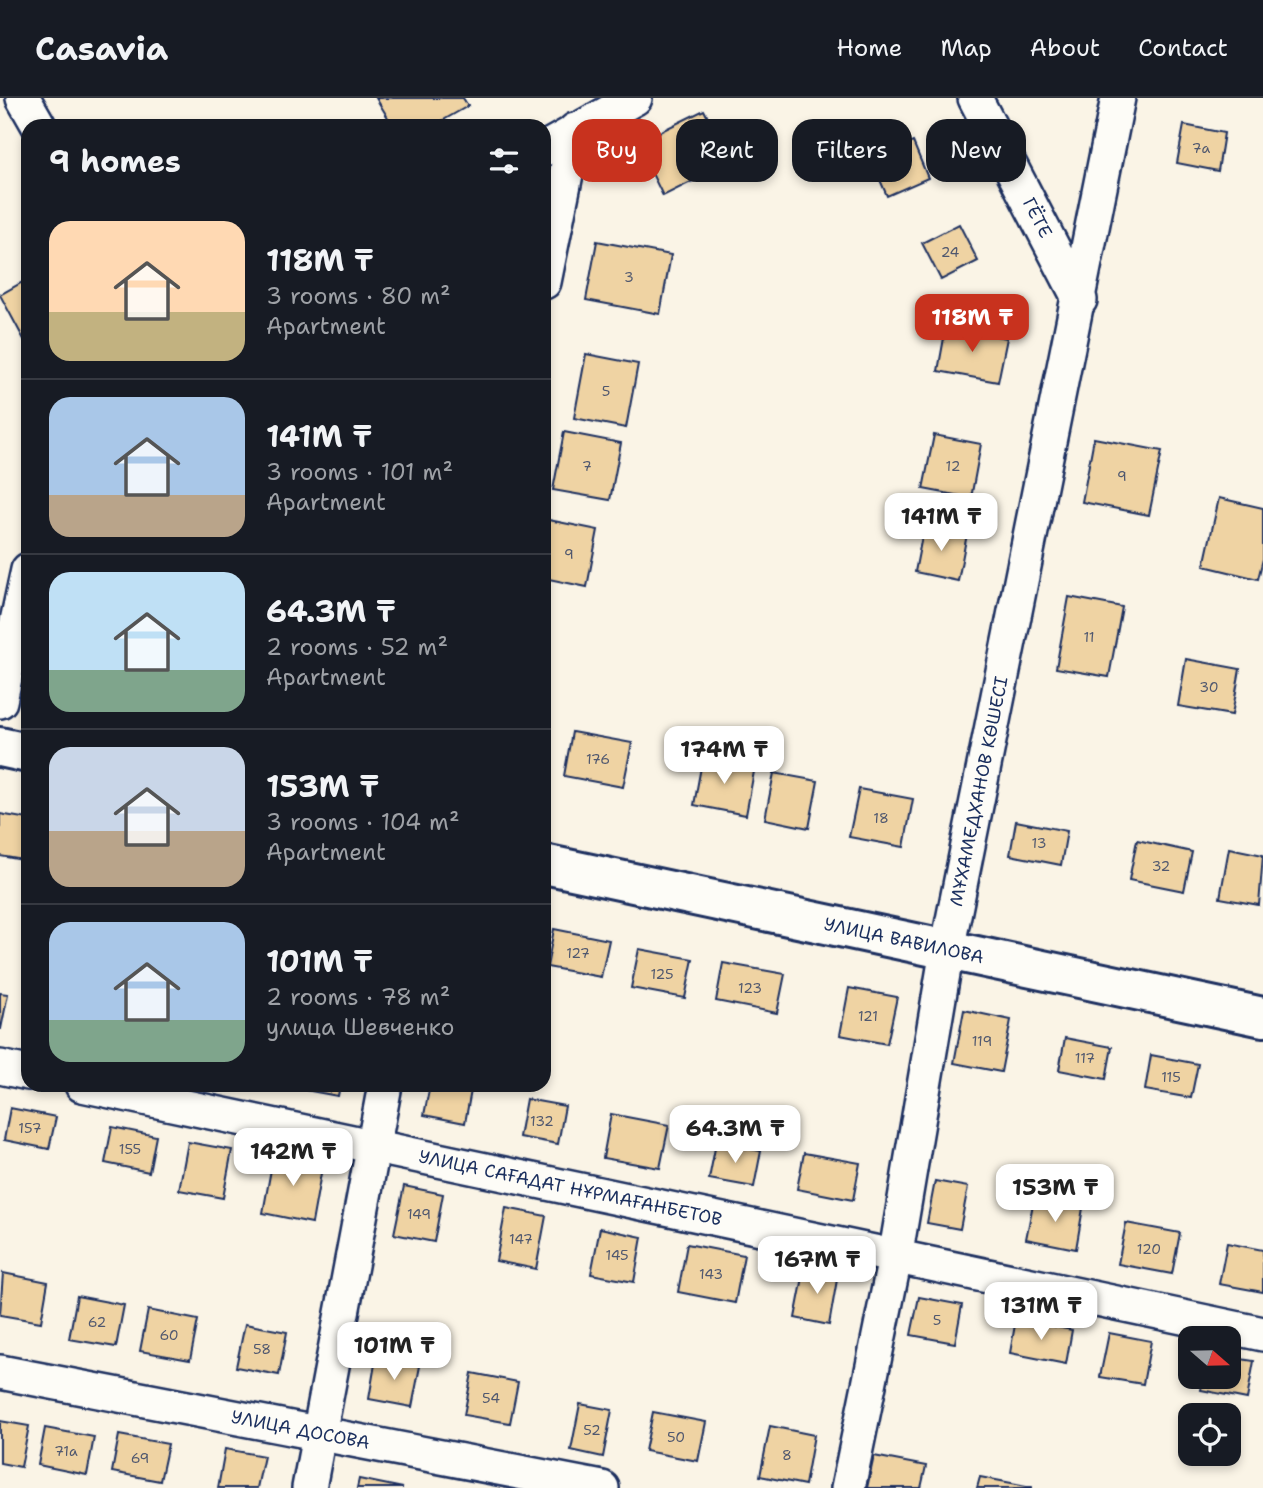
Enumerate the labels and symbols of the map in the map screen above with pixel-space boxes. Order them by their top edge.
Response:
house number: 7а [1192,139,1211,157]
street label: ГЁТЕ [1017,194,1058,242]
house number: 24 [941,243,960,261]
house number: 3 [624,268,634,286]
pin: 118M ₸ [915,294,1029,354]
house number: 5 [602,382,610,400]
house number: 7 [582,457,592,475]
house number: 12 [946,457,960,475]
house number: 9 [1117,467,1127,485]
pin: 141M ₸ [884,494,998,553]
house number: 9 [564,545,574,563]
house number: 11 [1083,628,1095,646]
street label: МҰХАМЕДХАНОВ КӨШЕСІ [944,674,1014,908]
house number: 30 [1199,678,1219,696]
pin: 174M ₸ [667,726,781,786]
house number: 176 [586,750,610,768]
house number: 18 [873,809,889,827]
house number: 13 [1032,834,1046,852]
house number: 32 [1152,857,1170,875]
street label: УЛИЦА ВАВИЛОВА [822,912,986,969]
house number: 127 [566,944,590,962]
house number: 125 [650,965,674,983]
house number: 123 [738,979,762,997]
house number: 121 [858,1007,878,1025]
house number: 119 [972,1032,992,1050]
house number: 117 [1075,1049,1095,1067]
house number: 115 [1161,1068,1181,1086]
pin: 64.3M ₸ [670,1105,800,1165]
house number: 132 [530,1112,554,1130]
house number: 157 [18,1119,42,1137]
pin: 142M ₸ [236,1128,350,1188]
house number: 155 [119,1140,141,1158]
street label: УЛИЦА САҒАДАТ НҰРМАҒАНБЕТОВ [416,1144,724,1232]
pin: 153M ₸ [998,1164,1112,1224]
house number: 149 [407,1205,431,1223]
house number: 147 [509,1230,533,1248]
pin: 167M ₸ [760,1236,874,1296]
house number: 120 [1137,1240,1161,1258]
house number: 145 [605,1246,629,1264]
house number: 143 [699,1265,723,1283]
pin: 131M ₸ [984,1282,1098,1342]
house number: 5 [933,1311,941,1329]
house number: 62 [88,1313,106,1331]
pin: 101M ₸ [337,1322,451,1382]
house number: 60 [159,1326,179,1344]
north arrow [1178,1326,1241,1390]
house number: 58 [253,1340,271,1358]
house number: 54 [482,1389,500,1407]
street label: УЛИЦА ДОСОВА [229,1405,372,1455]
house number: 52 [583,1421,601,1439]
house number: 50 [667,1428,685,1446]
house number: 71а [54,1442,78,1460]
house number: 8 [782,1446,792,1464]
house number: 69 [131,1449,149,1467]

